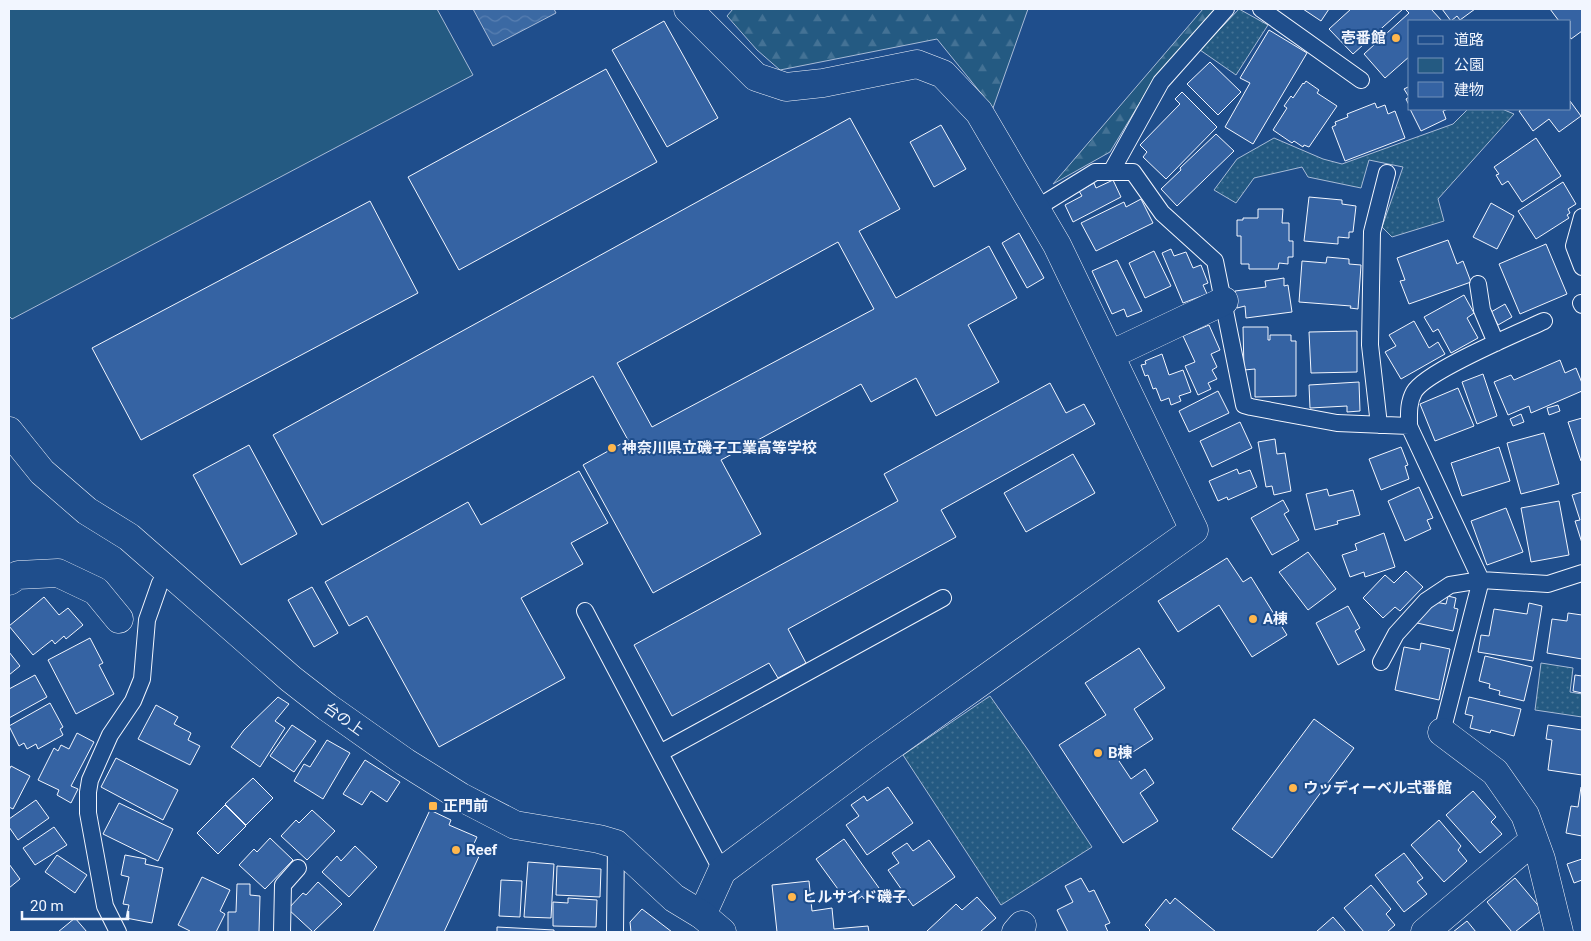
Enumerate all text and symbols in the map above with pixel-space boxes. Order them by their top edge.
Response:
legend [1408,20,1571,110]
place label: 壱番館 [1341,29,1386,47]
text: 道路 [1454,31,1484,49]
marker: 壱番館 [1390,32,1402,44]
text: 公園 [1454,56,1484,74]
text: 建物 [1454,81,1484,99]
place label: 神奈川県立磯子工業高等学校 [621,439,817,457]
marker: 神奈川県立磯子工業高等学校 [606,442,618,454]
place label: A棟 [1263,610,1288,628]
marker: A棟 [1247,613,1259,625]
street label: 台の上 [320,699,368,739]
place label: B棟 [1108,744,1133,762]
marker: B棟 [1092,747,1104,759]
place label: ウッディーベル弍番館 [1303,779,1452,797]
marker: ウッディーベル弍番館 [1287,782,1299,794]
place label: 正門前 [443,797,488,815]
marker: 正門前 [427,800,439,812]
place label: Reef [466,841,498,859]
marker: Reef [450,844,462,856]
scale bar [22,888,129,920]
place label: ヒルサイド磯子 [802,888,907,906]
marker: ヒルサイド磯子 [786,891,798,903]
text: 20 m [30,897,64,915]

